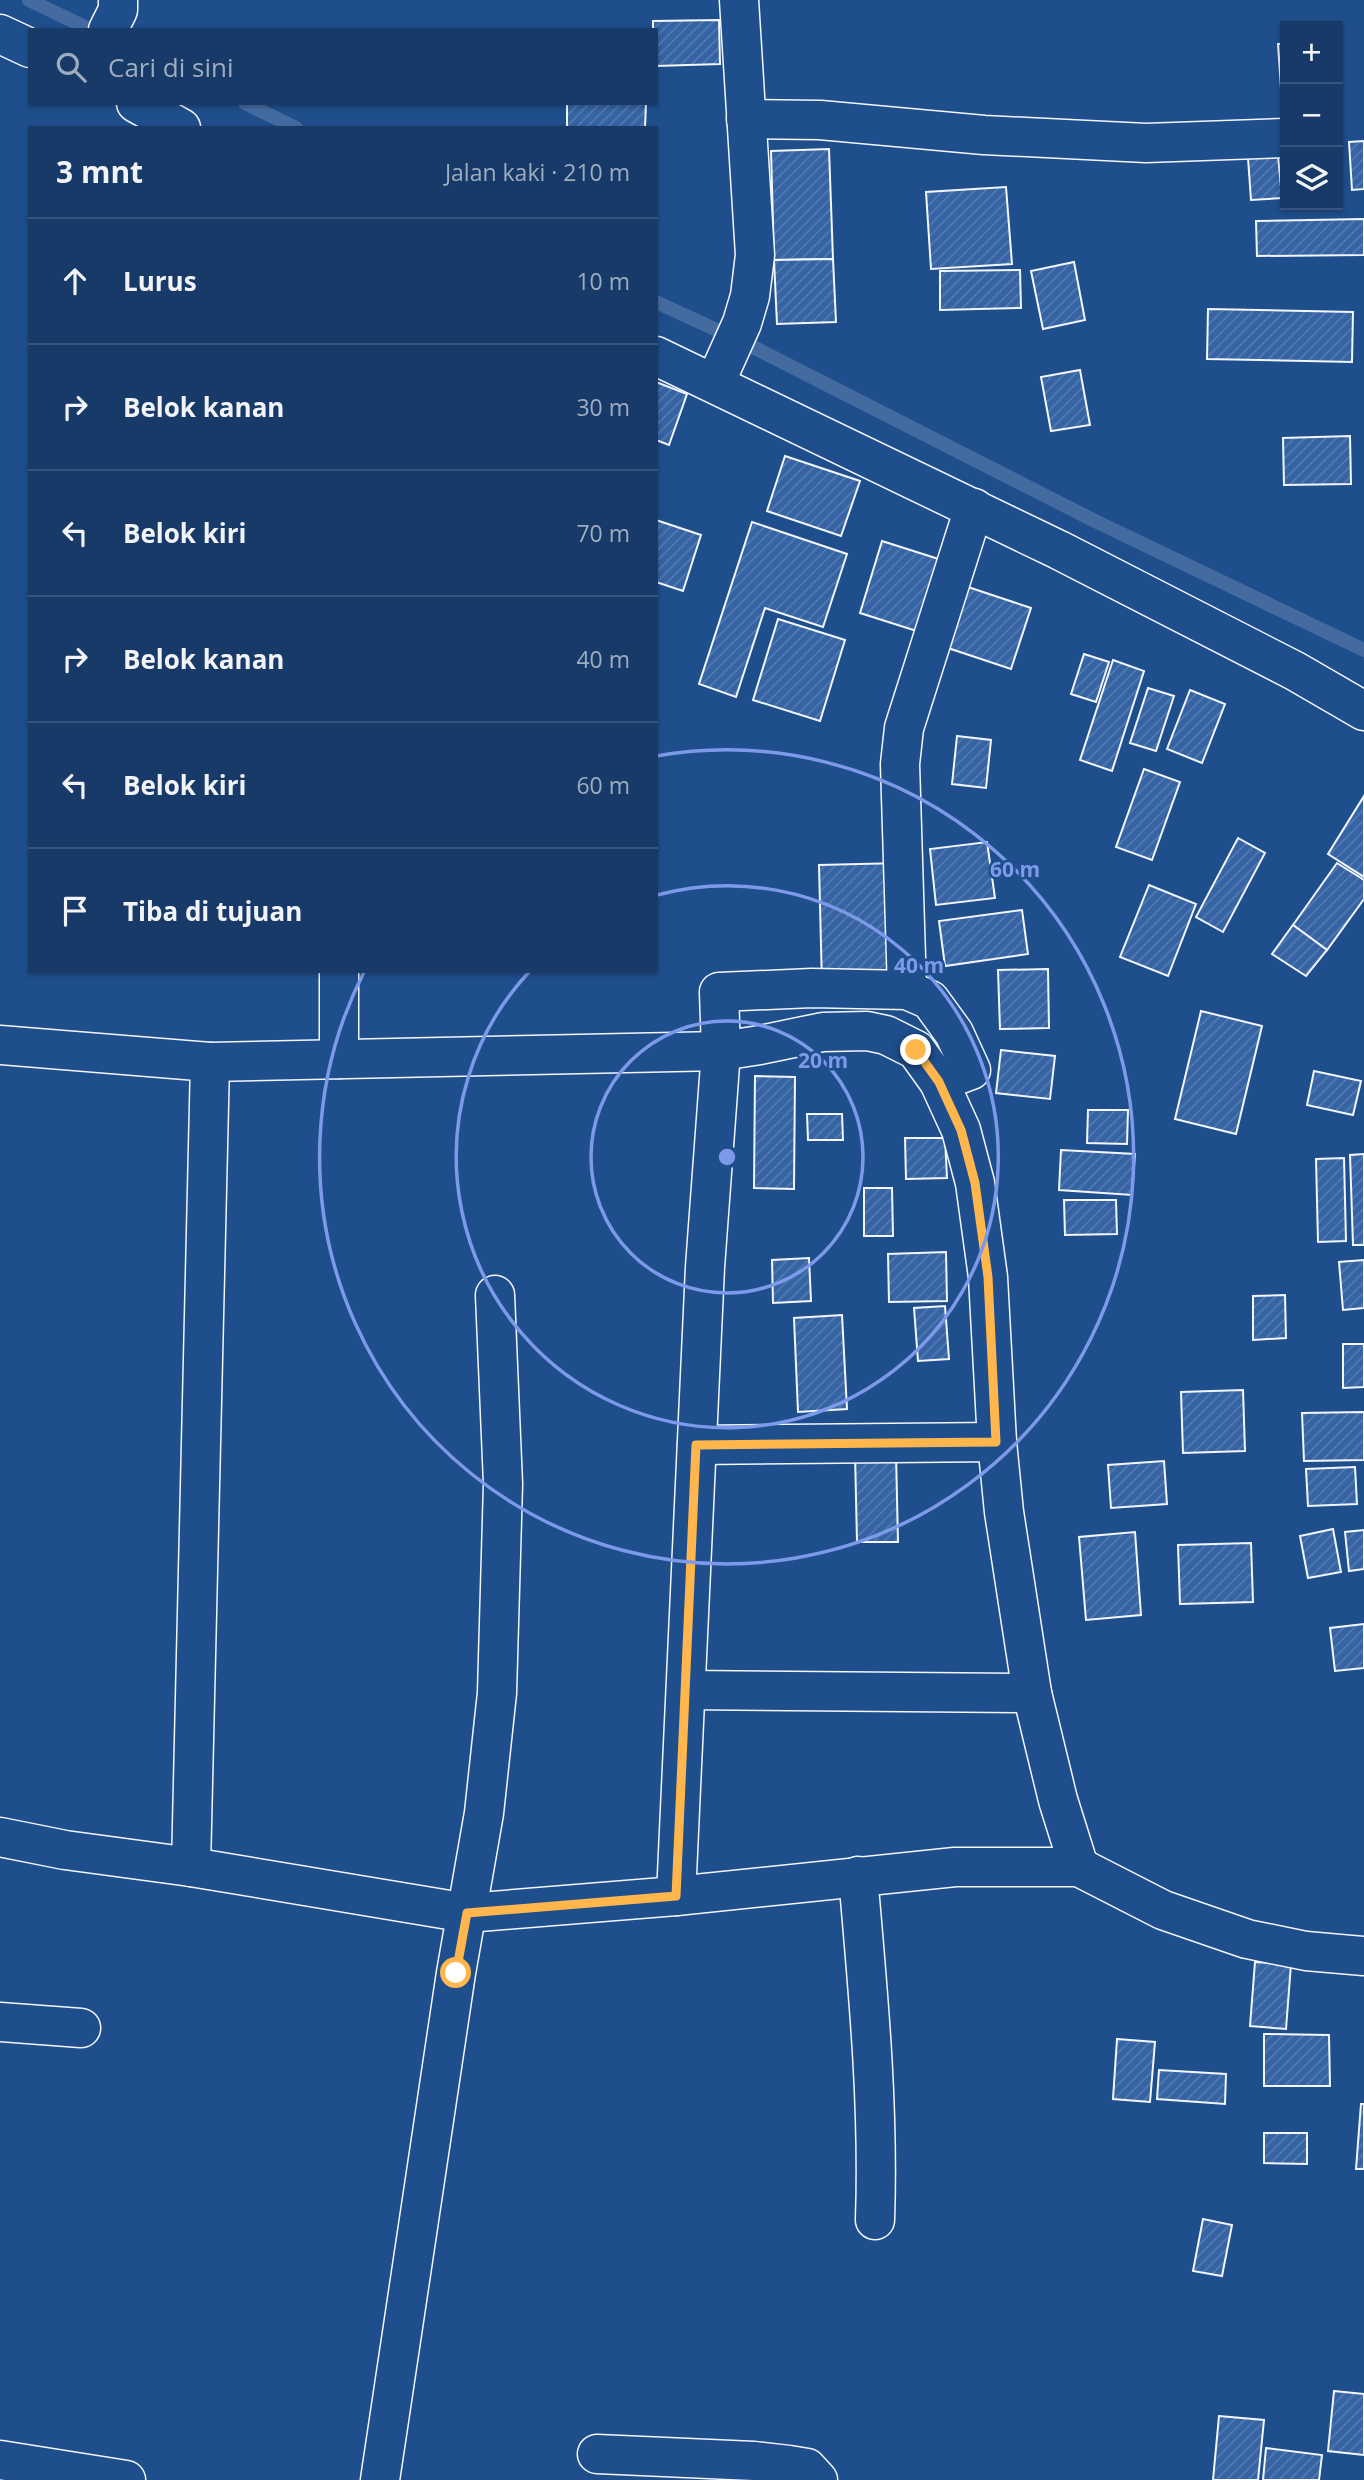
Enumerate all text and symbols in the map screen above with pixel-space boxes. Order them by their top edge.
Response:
map controls [1280,21,1343,210]
button: + [1280,21,1343,84]
search box [28,28,658,105]
icon: search [52,48,90,86]
text: Cari di sini [108,49,233,85]
button: − [1280,84,1343,147]
button: layers [1280,147,1343,210]
text: 3 mnt [56,151,143,192]
text: Jalan kaki · 210 m [445,156,630,188]
icon: ahead [56,262,94,300]
text: Lurus [123,263,197,299]
text: 10 m [576,265,630,297]
icon: right [56,388,94,426]
text: Belok kanan [123,389,284,425]
text: 30 m [576,391,630,423]
icon: left [56,514,94,552]
text: Belok kiri [123,515,247,551]
text: 70 m [576,517,630,549]
icon: right [56,640,94,678]
text: Belok kanan [123,641,284,677]
text: 40 m [576,643,630,675]
icon: left [56,766,94,804]
text: Belok kiri [123,767,247,803]
text: 60 m [576,769,630,801]
text: 60 m [990,855,1040,883]
icon: arrive [56,892,94,930]
text: Tiba di tujuan [123,893,302,929]
text: 40 m [894,951,944,979]
route end [900,1034,931,1065]
text: 20 m [798,1046,848,1074]
centre of rings [715,1145,739,1169]
route start [440,1957,471,1988]

